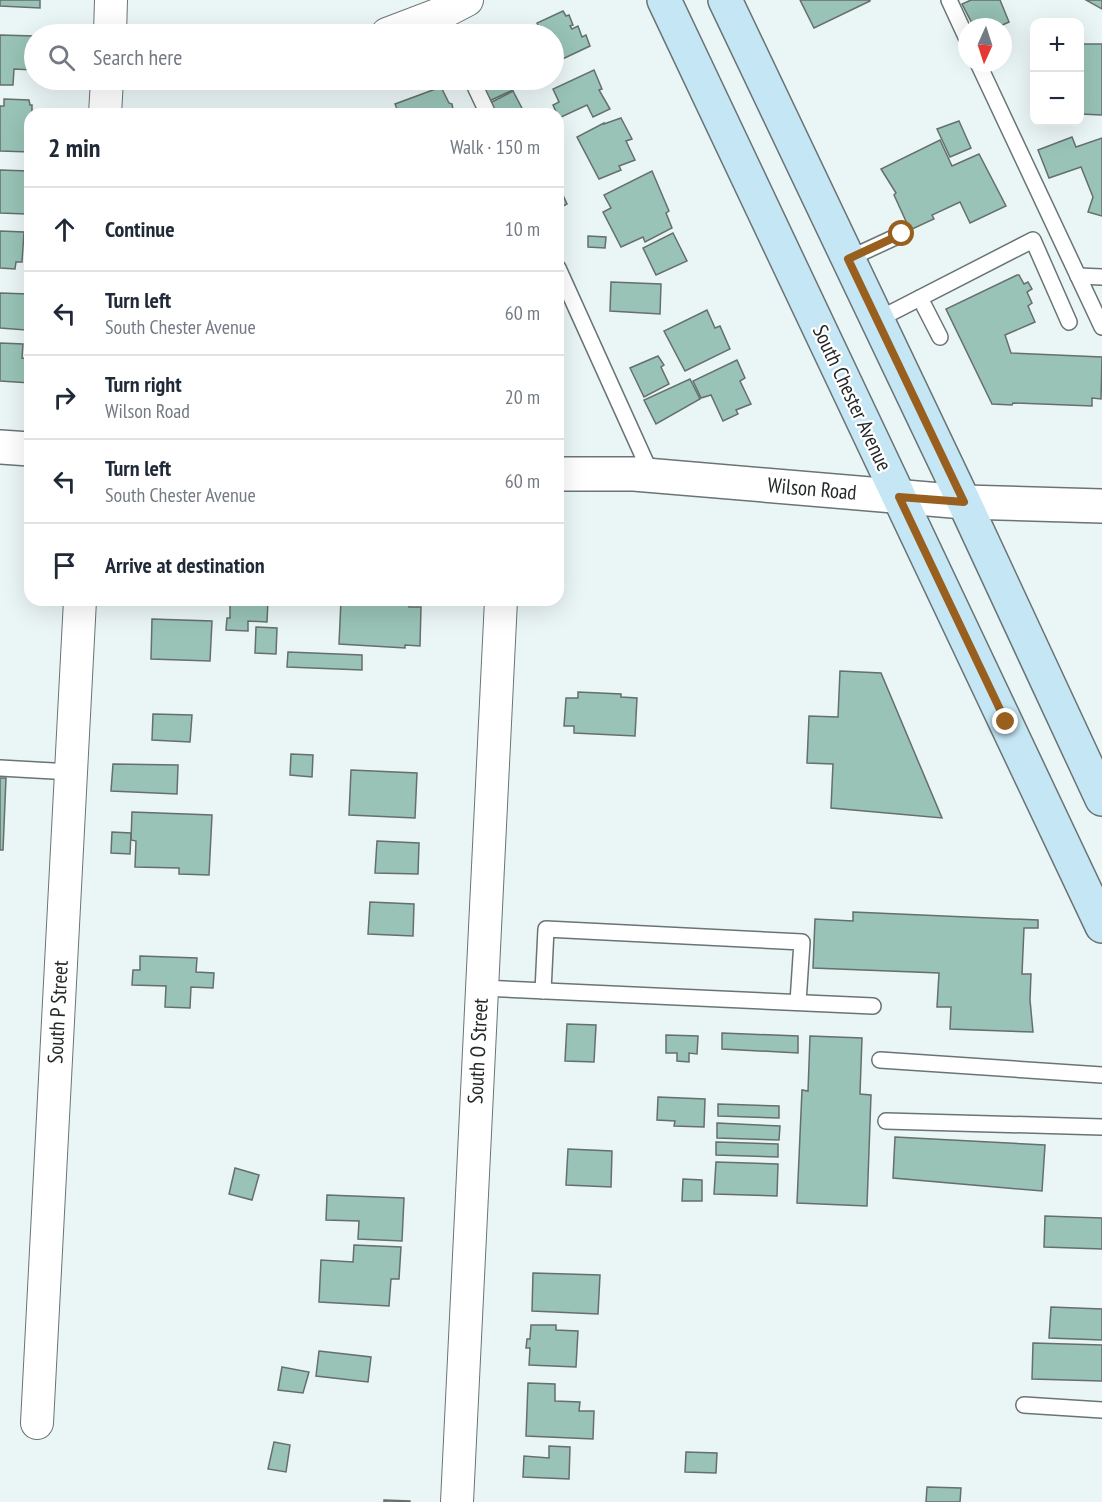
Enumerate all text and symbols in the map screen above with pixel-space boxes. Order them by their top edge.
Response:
north arrow [958,18,1012,72]
map controls [1030,18,1084,126]
button: + [1030,18,1084,72]
search box [24,24,564,90]
icon: search [45,41,78,74]
text: Search here [93,43,182,71]
button: − [1030,72,1084,126]
text: 2 min [48,131,101,164]
text: Walk · 150 m [450,134,540,160]
icon: ahead [48,213,81,246]
text: Continue [105,215,175,243]
text: 10 m [505,216,540,242]
route start [888,220,914,246]
text: Turn left [105,286,171,314]
icon: left [48,297,81,330]
text: 60 m [505,300,540,326]
text: South Chester Avenue [105,314,256,340]
street label: South Chester Avenue [807,320,898,475]
text: Turn right [105,370,182,398]
icon: right [48,381,81,414]
text: 20 m [505,384,540,410]
text: Wilson Road [105,398,190,424]
text: Turn left [105,454,171,482]
icon: left [48,465,81,498]
text: 60 m [505,468,540,494]
street label: Wilson Road [766,471,858,506]
text: South Chester Avenue [105,482,256,508]
icon: arrive [48,549,81,582]
text: Arrive at destination [105,551,265,579]
route end [992,708,1018,734]
street label: South P Street [41,959,74,1064]
street label: South O Street [461,997,494,1105]

